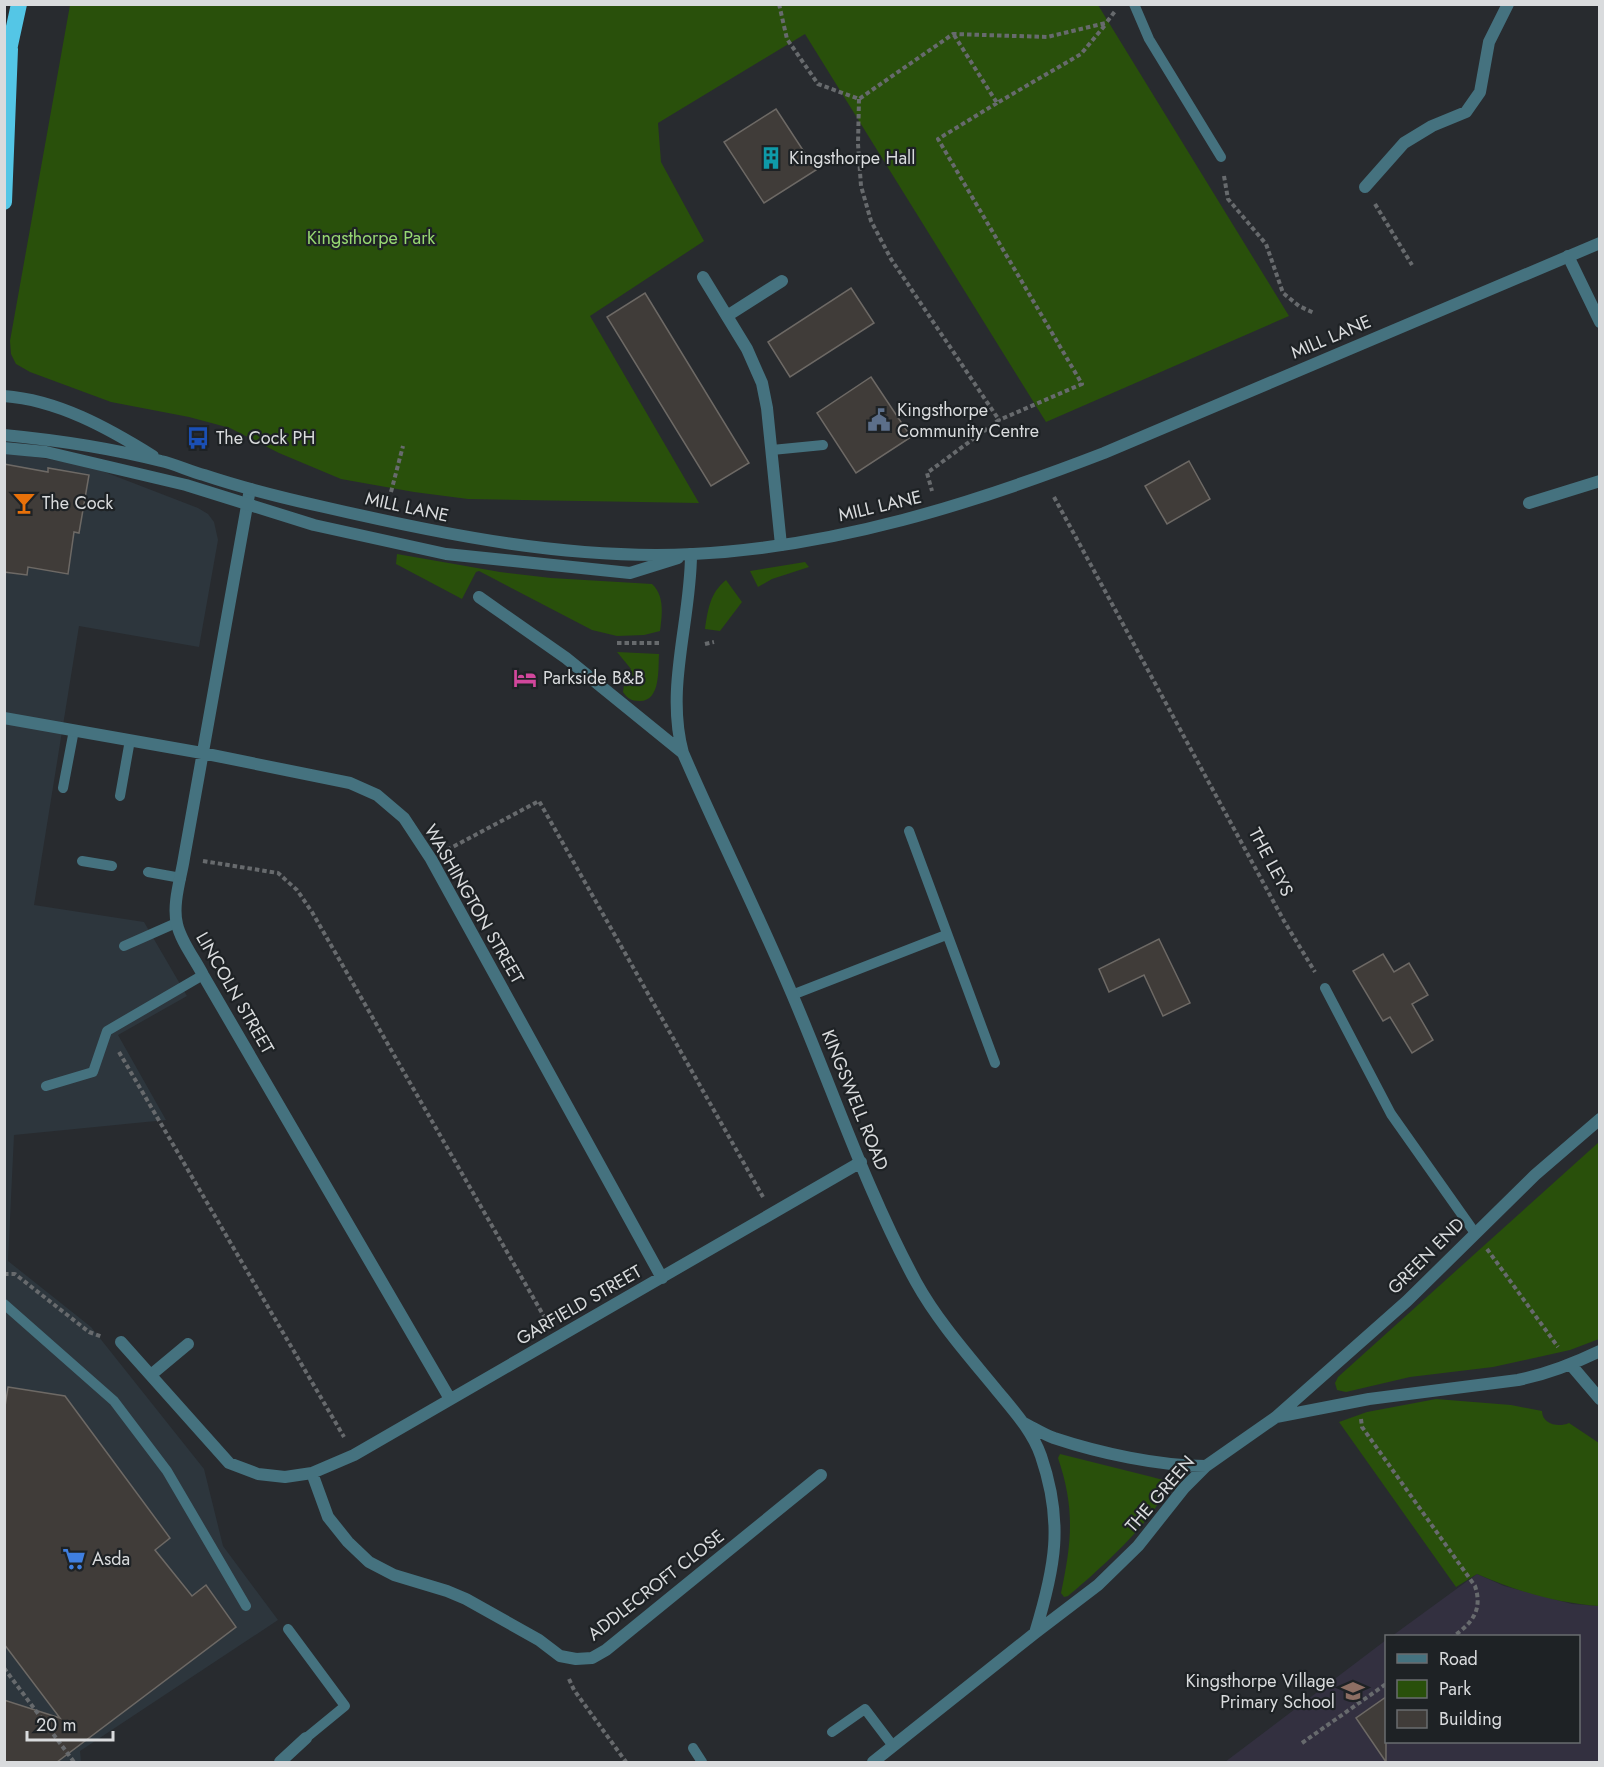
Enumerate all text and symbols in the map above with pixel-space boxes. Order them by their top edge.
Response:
building icon: Kingsthorpe Hall [758,145,784,171]
place label: Kingsthorpe Hall [789,145,915,171]
park label: Kingsthorpe Park [307,225,435,251]
street label: MILL LANE [1287,308,1375,366]
place label: Kingsthorpe Community Centre [897,397,1039,444]
public building icon: Kingsthorpe Community Centre [866,407,892,433]
bus stop icon: The Cock PH [185,425,211,451]
place label: The Cock PH [216,425,315,451]
street label: MILL LANE [836,484,924,528]
street label: MILL LANE [363,485,451,529]
bar icon: The Cock [11,490,37,516]
place label: The Cock [42,490,113,516]
hotel icon: Parkside B&B [512,665,538,691]
place label: Parkside B&B [543,665,644,691]
street label: WASHINGTON STREET [418,820,531,989]
street label: THE LEYS [1242,823,1300,901]
street label: LINCOLN STREET [190,927,281,1059]
street label: KINGSWELL ROAD [815,1026,895,1174]
street label: GREEN END [1382,1212,1470,1300]
street label: GARFIELD STREET [511,1258,647,1351]
street label: THE GREEN [1119,1450,1201,1538]
street label: ADDLECROFT CLOSE [582,1523,730,1647]
supermarket icon: Asda [61,1546,87,1572]
place label: Asda [92,1546,130,1572]
legend [1385,1635,1580,1743]
text: Road [1439,1646,1478,1672]
place label: Kingsthorpe Village Primary School [1185,1668,1335,1715]
text: Park [1439,1676,1471,1702]
school or university icon: Kingsthorpe Village Primary School [1340,1678,1366,1704]
scale bar [27,1704,112,1742]
text: Building [1439,1706,1502,1732]
text: 20 m [36,1712,76,1738]

